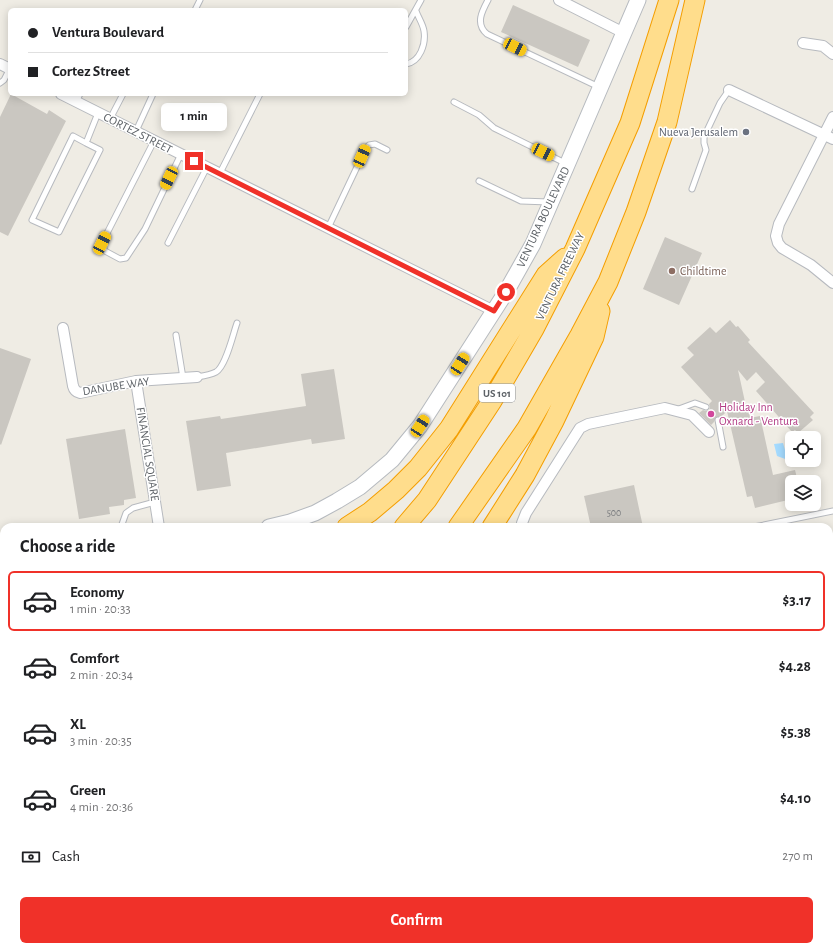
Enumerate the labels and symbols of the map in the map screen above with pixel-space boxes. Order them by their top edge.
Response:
car [502,36,528,58]
callout: 1 min [161,103,227,131]
street label: CORTEZ STREET [102,111,174,156]
place label: Nueva Jerusalem [659,126,738,138]
marker: Nueva Jerusalem [741,127,751,137]
car [530,141,556,163]
car [352,143,372,169]
route end [185,152,203,170]
car [158,165,180,191]
street label: VENTURA BOULEVARD [514,165,572,269]
car [91,230,113,256]
street label: VENTURA FREEWAY [534,230,587,322]
place label: Childtime [680,265,726,277]
marker: Childtime [667,266,677,276]
route start [497,283,515,301]
car [448,351,472,377]
street label: DANUBE WAY [82,375,151,397]
road number: US 101 [479,384,515,402]
place label: Holiday Inn Oxnard - Ventura [719,401,799,427]
street label: FINANCIAL SQUARE [134,406,161,502]
marker: Holiday Inn Oxnard - Ventura [706,409,716,419]
car [408,413,432,439]
house number: 500 [607,508,621,518]

